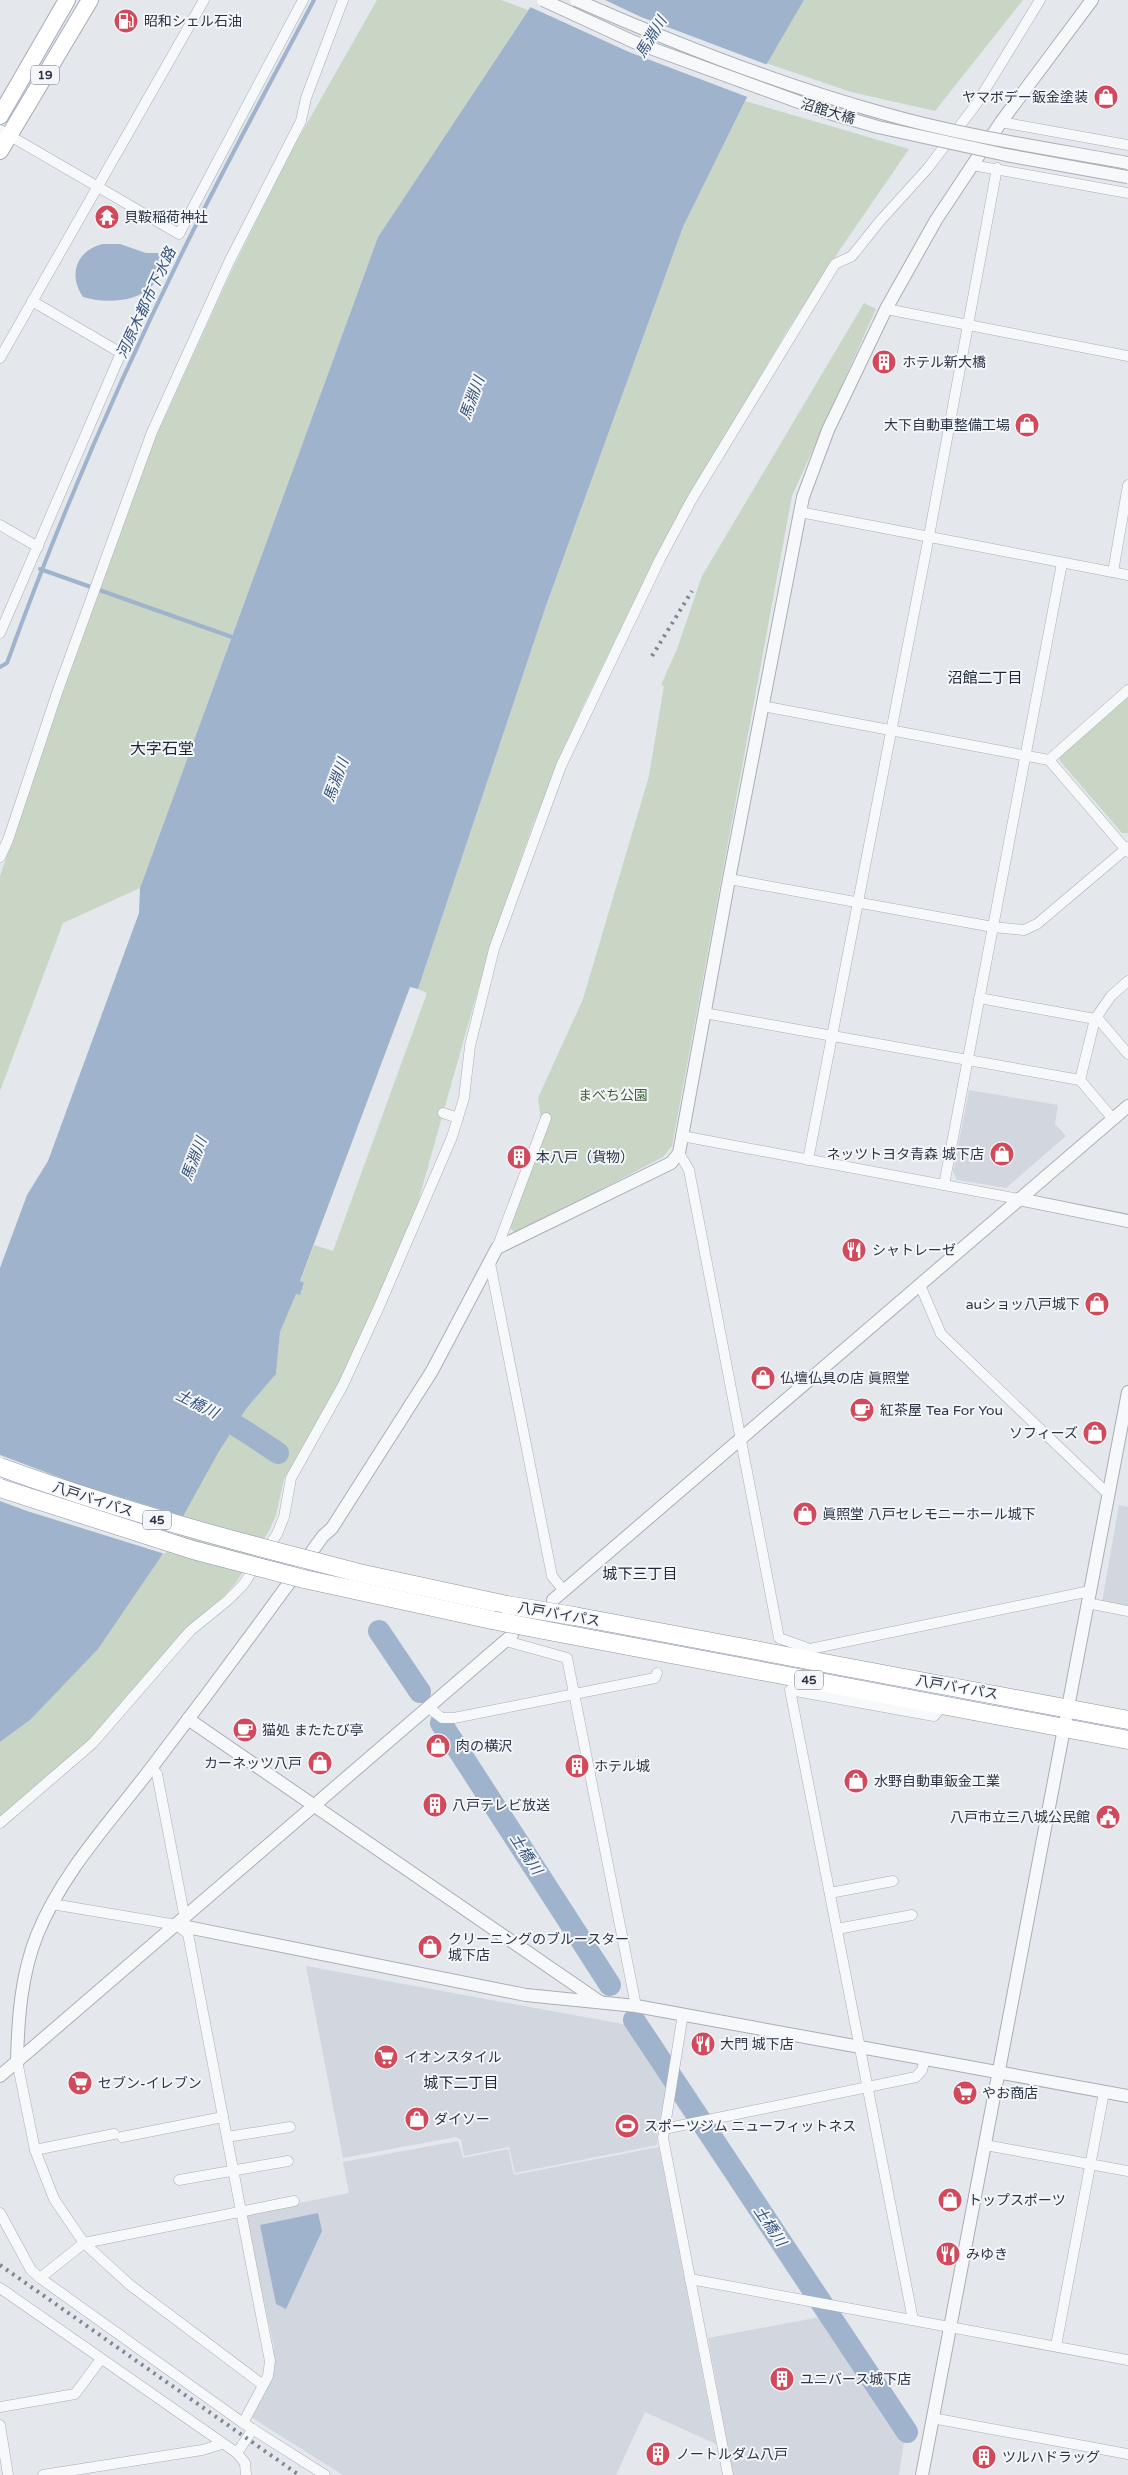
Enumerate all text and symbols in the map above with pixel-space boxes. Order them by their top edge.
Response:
fuel station icon: 昭和シェル石油 [113,8,139,34]
water label: 馬淵川 [632,11,671,61]
place label: 昭和シェル石油 [144,13,242,30]
road number: 19 [31,66,59,84]
shop icon: ヤマボデー鈑金塗装 [1093,84,1119,110]
place label: ヤマボデー鈑金塗装 [962,89,1088,106]
street label: 沼館大橋 [799,95,857,128]
temple icon: 貝鞍稲荷神社 [94,204,120,230]
place label: 貝鞍稲荷神社 [124,209,208,226]
water label: 河原木都市下水路 [112,243,180,361]
building icon: ホテル新大橋 [871,349,897,375]
place label: ホテル新大橋 [902,354,986,371]
water label: 馬淵川 [456,372,489,422]
shop icon: 大下自動車整備工場 [1014,412,1040,438]
place label: 大下自動車整備工場 [884,417,1010,434]
district label: 沼館二丁目 [947,669,1023,687]
district label: 大字石堂 [130,739,194,759]
water label: 馬淵川 [320,754,353,804]
park label: まべち公園 [578,1087,648,1104]
water label: 馬淵川 [178,1133,211,1183]
shop icon: ネッツトヨタ青森 城下店 [989,1141,1015,1167]
building icon: 本八戸（貨物） [506,1144,532,1170]
place label: ネッツトヨタ青森 城下店 [826,1146,984,1163]
place label: 本八戸（貨物） [536,1149,634,1166]
restaurant icon: シャトレーゼ [841,1237,867,1263]
place label: シャトレーゼ [872,1242,956,1259]
shop icon: auショッ八戸城下 [1084,1291,1110,1317]
place label: auショッ八戸城下 [966,1296,1080,1313]
shop icon: 仏壇仏具の店 眞照堂 [750,1365,776,1391]
place label: 仏壇仏具の店 眞照堂 [780,1370,910,1387]
water label: 土橋川 [173,1386,223,1423]
cafe icon: 紅茶屋 Tea For You [849,1397,875,1423]
place label: 紅茶屋 Tea For You [880,1402,1003,1419]
shop icon: ソフィーズ [1082,1420,1108,1446]
place label: ソフィーズ [1009,1425,1078,1442]
street label: 八戸バイパス [50,1478,135,1520]
shop icon: 眞照堂 八戸セレモニーホール城下 [792,1501,818,1527]
place label: 眞照堂 八戸セレモニーホール城下 [822,1506,1036,1523]
road number: 45 [143,1510,171,1530]
district label: 城下三丁目 [602,1565,678,1583]
street label: 八戸バイパス [516,1599,602,1630]
road number: 45 [795,1670,823,1690]
street label: 八戸バイパス [914,1672,1000,1703]
cafe icon: 猫処 またたび亭 [232,1717,258,1743]
place label: 猫処 またたび亭 [262,1722,364,1739]
shop icon: 肉の横沢 [425,1733,451,1759]
place label: 肉の横沢 [456,1738,512,1755]
shop icon: カーネッツ八戸 [307,1750,333,1776]
building icon: ホテル城 [564,1753,590,1779]
place label: カーネッツ八戸 [204,1755,302,1772]
place label: ホテル城 [594,1758,650,1775]
shop icon: 水野自動車鈑金工業 [843,1768,869,1794]
place label: 水野自動車鈑金工業 [874,1773,1000,1790]
building icon: 八戸テレビ放送 [422,1792,448,1818]
place label: 八戸テレビ放送 [452,1797,550,1814]
public building icon: 八戸市立三八城公民館 [1095,1804,1121,1830]
place label: 八戸市立三八城公民館 [950,1809,1090,1826]
water label: 土橋川 [506,1830,547,1879]
place label: クリーニングのブルースター 城下店 [448,1931,629,1964]
shop icon: クリーニングのブルースター 城下店 [417,1934,443,1960]
restaurant icon: 大門 城下店 [690,2031,716,2057]
place label: 大門 城下店 [720,2036,794,2053]
supermarket icon: イオンスタイル [373,2044,399,2070]
place label: イオンスタイル [404,2049,502,2066]
supermarket icon: セブン-イレブン [67,2070,93,2096]
district label: 城下二丁目 [423,2074,499,2092]
place label: セブン-イレブン [98,2075,202,2092]
supermarket icon: やお商店 [952,2080,978,2106]
place label: やお商店 [982,2085,1038,2102]
shop icon: ダイソー [404,2106,430,2132]
place label: ダイソー [434,2111,490,2128]
sports icon: スポーツジム ニューフィットネス [614,2113,640,2139]
place label: スポーツジム ニューフィットネス [644,2118,856,2135]
shop icon: トップスポーツ [937,2187,963,2213]
place label: トップスポーツ [968,2192,1066,2209]
water label: 土橋川 [750,2202,791,2251]
restaurant icon: みゆき [935,2241,961,2267]
place label: みゆき [966,2246,1008,2263]
building icon: ユニバース城下店 [769,2366,795,2392]
place label: ユニバース城下店 [800,2371,911,2388]
building icon: ノートルダム八戸 [645,2441,671,2467]
building icon: ツルハドラッグ [971,2444,997,2470]
place label: ノートルダム八戸 [676,2446,788,2463]
place label: ツルハドラッグ [1002,2449,1100,2466]

